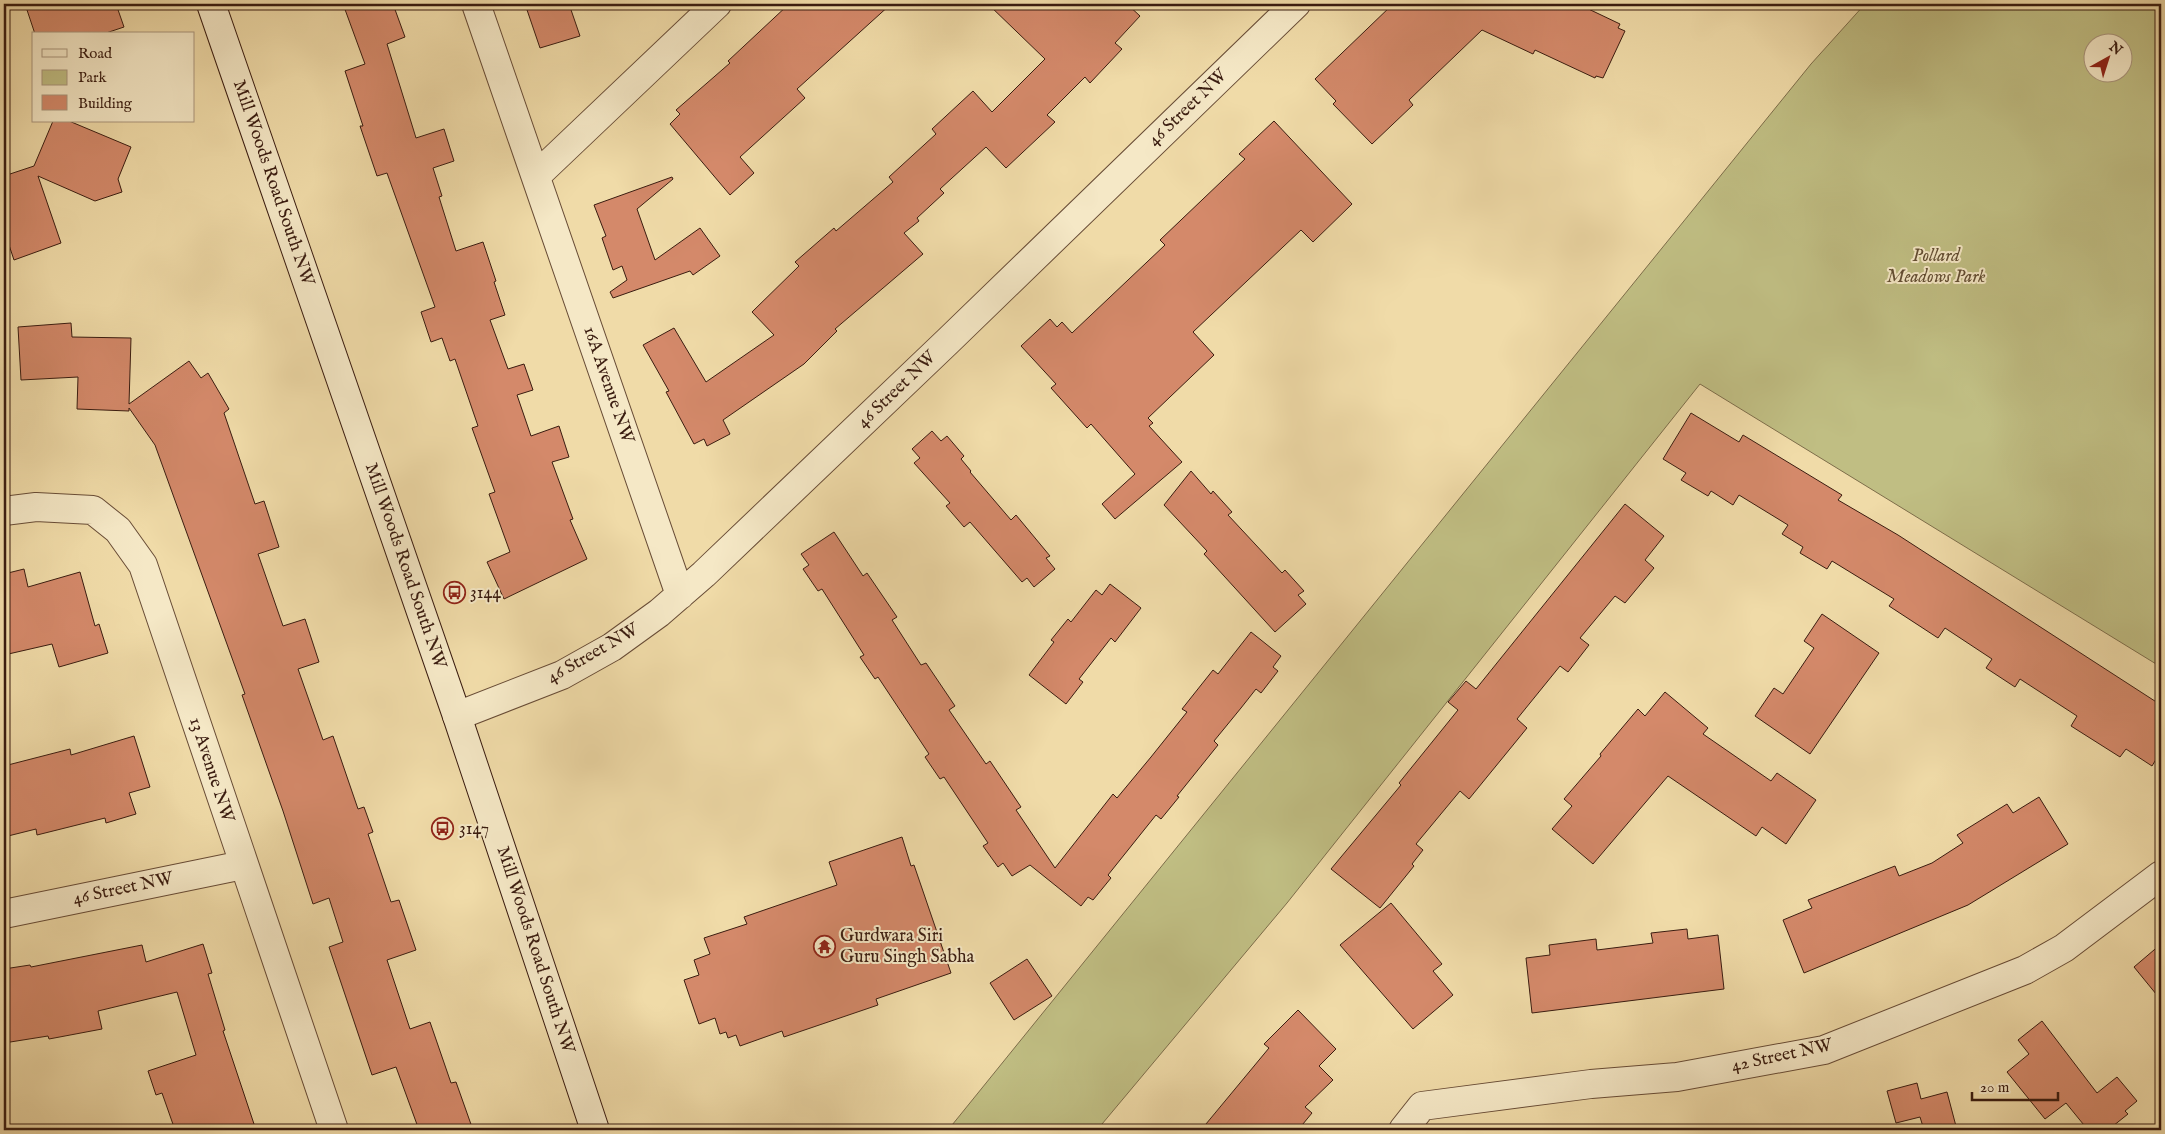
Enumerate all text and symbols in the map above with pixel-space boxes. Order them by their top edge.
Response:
legend [32,32,195,122]
north arrow [2082,32,2132,82]
text: N [2104,37,2126,59]
text: Road [78,44,113,63]
street label: 46 Street NW [1143,64,1233,152]
text: Park [78,68,108,87]
street label: Mill Woods Road South NW [227,77,319,290]
text: Building [78,94,133,113]
park label: Pollard Meadows Park [1886,245,1986,289]
street label: 16A Avenue NW [577,324,639,447]
street label: 46 Street NW [852,346,942,434]
street label: Mill Woods Road South NW [359,460,451,673]
bus stop icon: 3144 [442,581,466,605]
place label: 3144 [470,582,501,605]
street label: 46 Street NW [543,618,644,689]
street label: 13 Avenue NW [183,715,239,826]
bus stop icon: 3147 [431,817,455,841]
place label: 3147 [459,818,489,841]
street label: Mill Woods Road South NW [491,844,580,1057]
street label: 46 Street NW [71,867,176,911]
place label: Gurdwara Siri Guru Singh Sabha [840,925,975,969]
temple icon: Gurdwara Siri Guru Singh Sabha [812,934,836,958]
street label: 42 Street NW [1729,1034,1835,1078]
scale bar [1972,1069,2059,1101]
text: 20 m [1980,1078,2010,1097]

